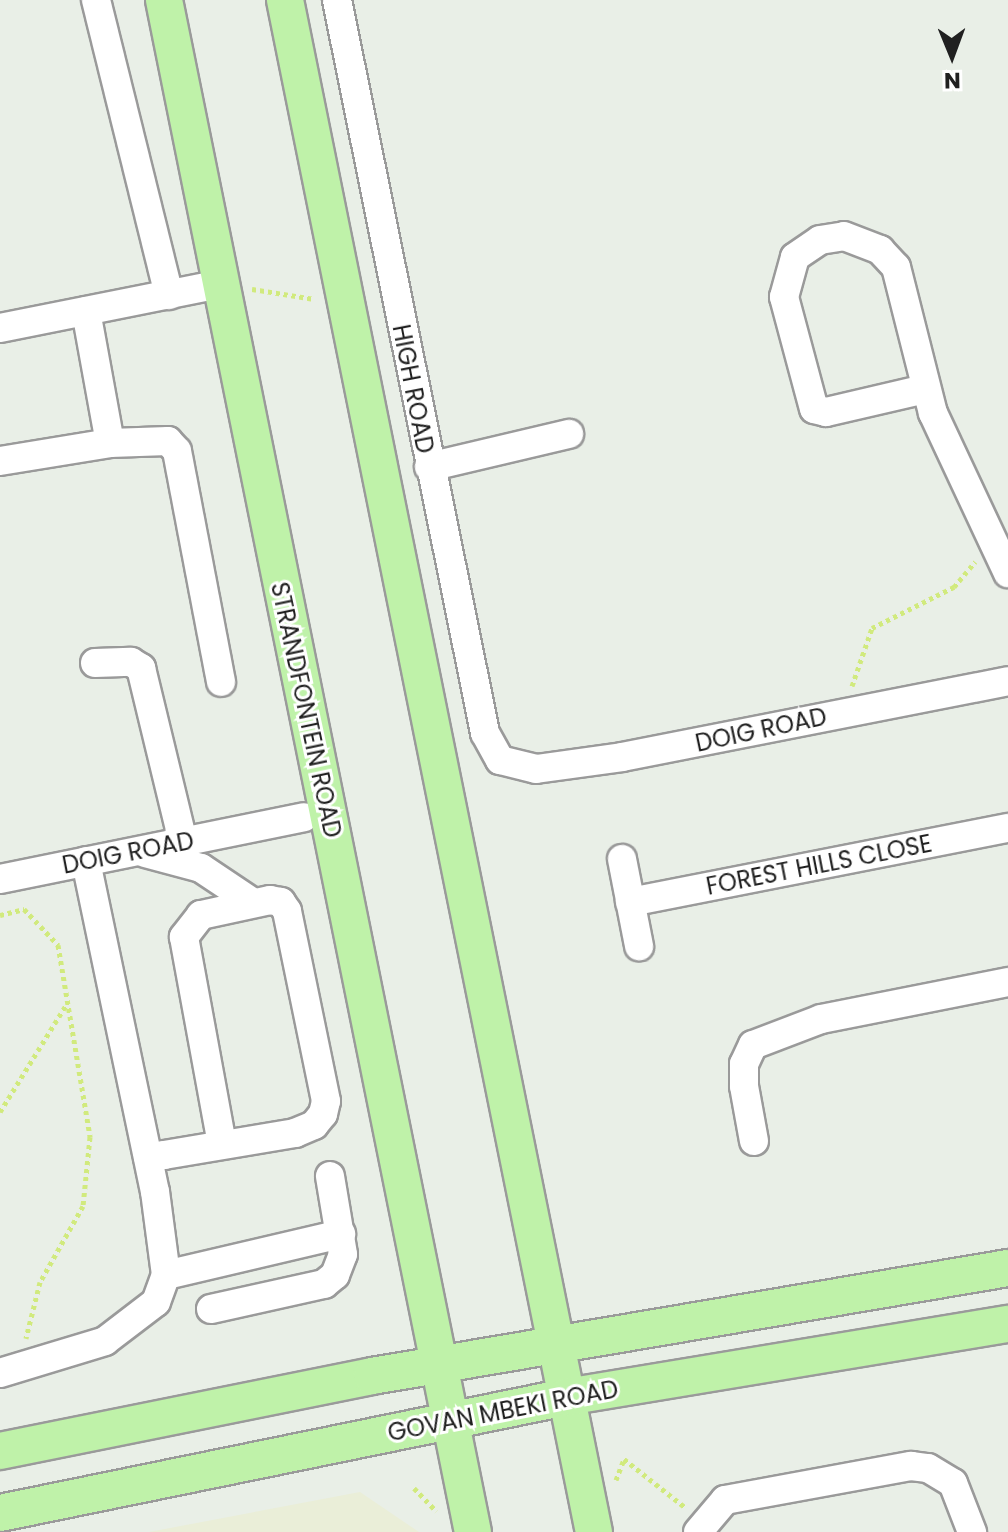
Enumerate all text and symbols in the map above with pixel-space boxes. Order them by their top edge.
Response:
north arrow [912,16,992,96]
text: N [944,65,961,96]
street label: HIGH ROAD [386,322,440,456]
street label: STRANDFONTEIN ROAD [265,580,347,840]
street label: DOIG ROAD [693,702,829,758]
street label: DOIG ROAD [60,826,196,880]
street label: FOREST HILLS CLOSE [704,829,934,901]
street label: GOVAN MBEKI ROAD [385,1375,621,1447]

